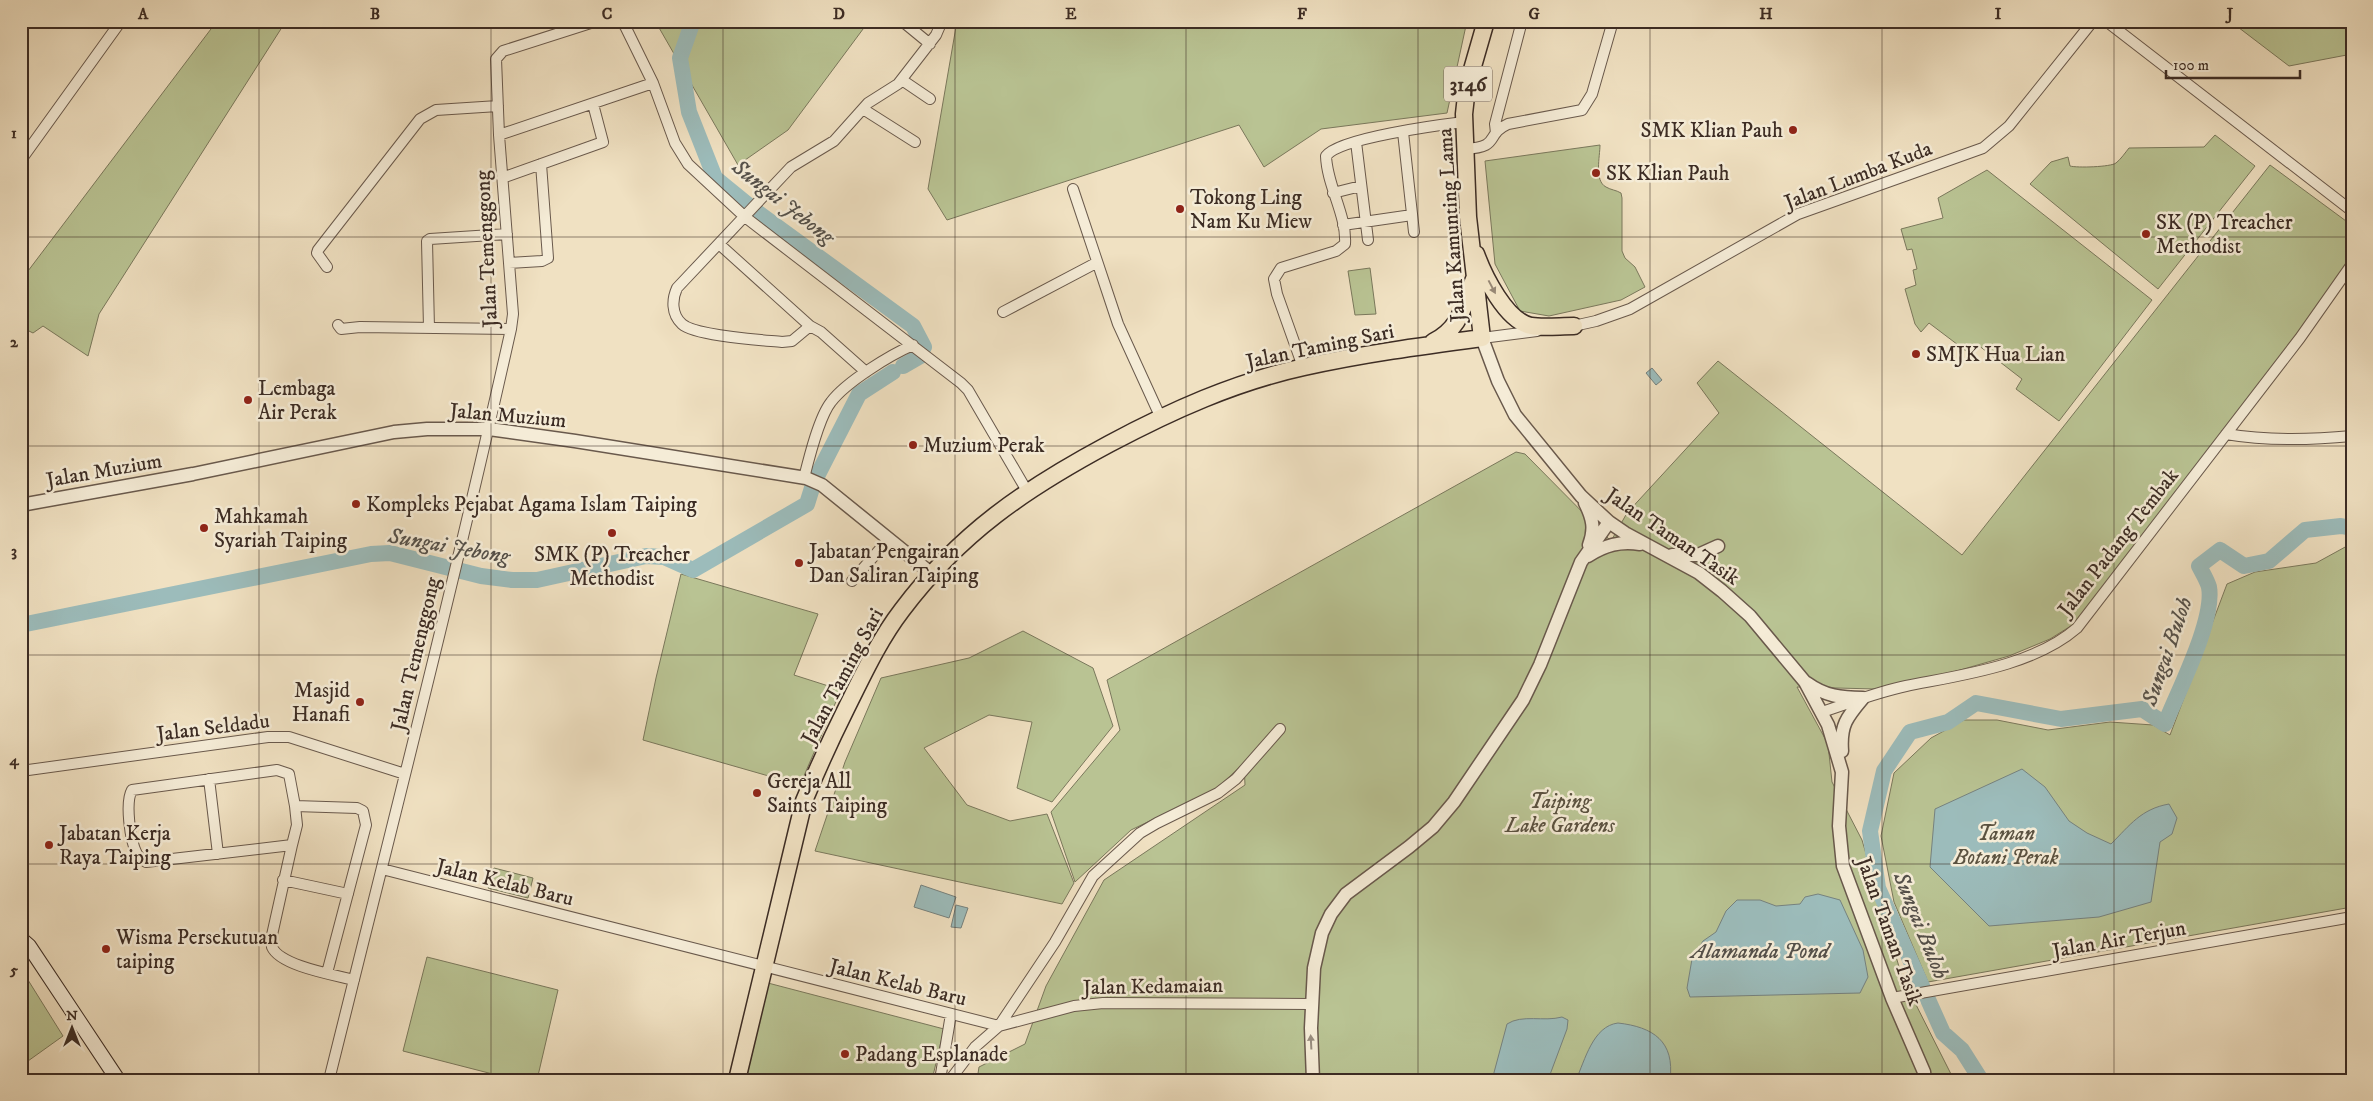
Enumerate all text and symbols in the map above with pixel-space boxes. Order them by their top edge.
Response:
text: A [137,4,149,24]
text: B [370,4,380,24]
text: C [602,4,612,24]
text: D [833,4,845,24]
text: E [1065,4,1077,24]
text: F [1297,4,1307,24]
text: G [1528,4,1540,24]
text: H [1759,4,1773,24]
text: I [1995,4,2002,24]
text: J [2225,4,2234,24]
scale bar [2166,48,2299,80]
text: 100 m [2173,56,2209,75]
road number: 3146 [1444,66,1492,102]
place label: SMK Klian Pauh [1640,118,1783,144]
text: 1 [11,123,17,143]
marker: SMK Klian Pauh [1787,124,1799,136]
street label: Jalan Kamunting Lama [1432,127,1472,325]
street label: Jalan Lumba Kuda [1779,136,1936,217]
water label: Sungai Jebong [726,153,841,252]
place label: SK Klian Pauh [1606,161,1729,187]
marker: SK Klian Pauh [1590,167,1602,179]
street label: Jalan Temenggong [470,169,504,330]
place label: Tokong Ling Nam Ku Miew [1190,185,1312,235]
marker: Tokong Ling Nam Ku Miew [1174,203,1186,215]
place label: SK (P) Treacher Methodist [2156,210,2293,260]
marker: SK (P) Treacher Methodist [2140,228,2152,240]
one-way arrow [1488,279,1496,294]
street label: Jalan Taming Sari [1242,319,1397,376]
text: 2 [10,332,19,352]
place label: SMJK Hua Lian [1926,342,2065,368]
marker: SMJK Hua Lian [1910,348,1922,360]
place label: Lembaga Air Perak [258,376,337,426]
marker: Lembaga Air Perak [242,394,254,406]
street label: Jalan Muzium [447,398,568,434]
place label: Muzium Perak [923,433,1045,459]
marker: Muzium Perak [907,439,919,451]
street label: Jalan Muzium [42,448,164,494]
street label: Jalan Padang Tembak [2052,463,2185,624]
street label: Jalan Taman Tasik [1599,481,1745,592]
place label: Kompleks Pejabat Agama Islam Taiping [366,492,698,518]
marker: Kompleks Pejabat Agama Islam Taiping [350,498,362,510]
place label: Mahkamah Syariah Taiping [214,504,348,554]
marker: Mahkamah Syariah Taiping [198,522,210,534]
water label: Sungai Jebong [385,522,514,571]
marker: SMK (P) Treacher Methodist [606,527,618,539]
place label: Jabatan Pengairan Dan Saliran Taiping [807,539,979,589]
text: 3 [11,541,17,561]
place label: SMK (P) Treacher Methodist [534,542,690,592]
marker: Jabatan Pengairan Dan Saliran Taiping [793,557,805,569]
street label: Jalan Temenggong [385,574,447,736]
water label: Sungai Buloh [2136,593,2199,710]
street label: Jalan Taming Sari [795,604,890,751]
place label: Masjid Hanafi [292,678,351,728]
marker: Masjid Hanafi [354,696,366,708]
street label: Jalan Seldadu [153,708,271,748]
text: 4 [8,750,19,770]
place label: Gereja All Saints Taiping [767,769,888,819]
marker: Gereja All Saints Taiping [751,787,763,799]
park label: Taiping Lake Gardens [1504,789,1615,839]
place label: Jabatan Kerja Raya Taiping [57,821,171,871]
park label: Taman Botani Perak [1952,821,2059,871]
marker: Jabatan Kerja Raya Taiping [43,839,55,851]
street label: Jalan Taman Tasik [1849,851,1928,1010]
street label: Jalan Kelab Baru [431,853,576,913]
water label: Sungai Buloh [1886,867,1954,983]
street label: Jalan Air Terjun [2048,915,2188,965]
place label: Wisma Persekutuan taiping [115,925,278,975]
water label: Alamanda Pond [1688,938,1832,965]
marker: Wisma Persekutuan taiping [100,943,112,955]
street label: Jalan Kelab Baru [824,953,969,1013]
text: 5 [9,960,18,980]
street label: Jalan Kedamaian [1081,973,1223,1001]
north arrow [48,1004,98,1054]
text: N [66,1007,78,1025]
one-way arrow [1307,1034,1315,1050]
place label: Padang Esplanade [855,1042,1008,1068]
marker: Padang Esplanade [839,1048,851,1060]

